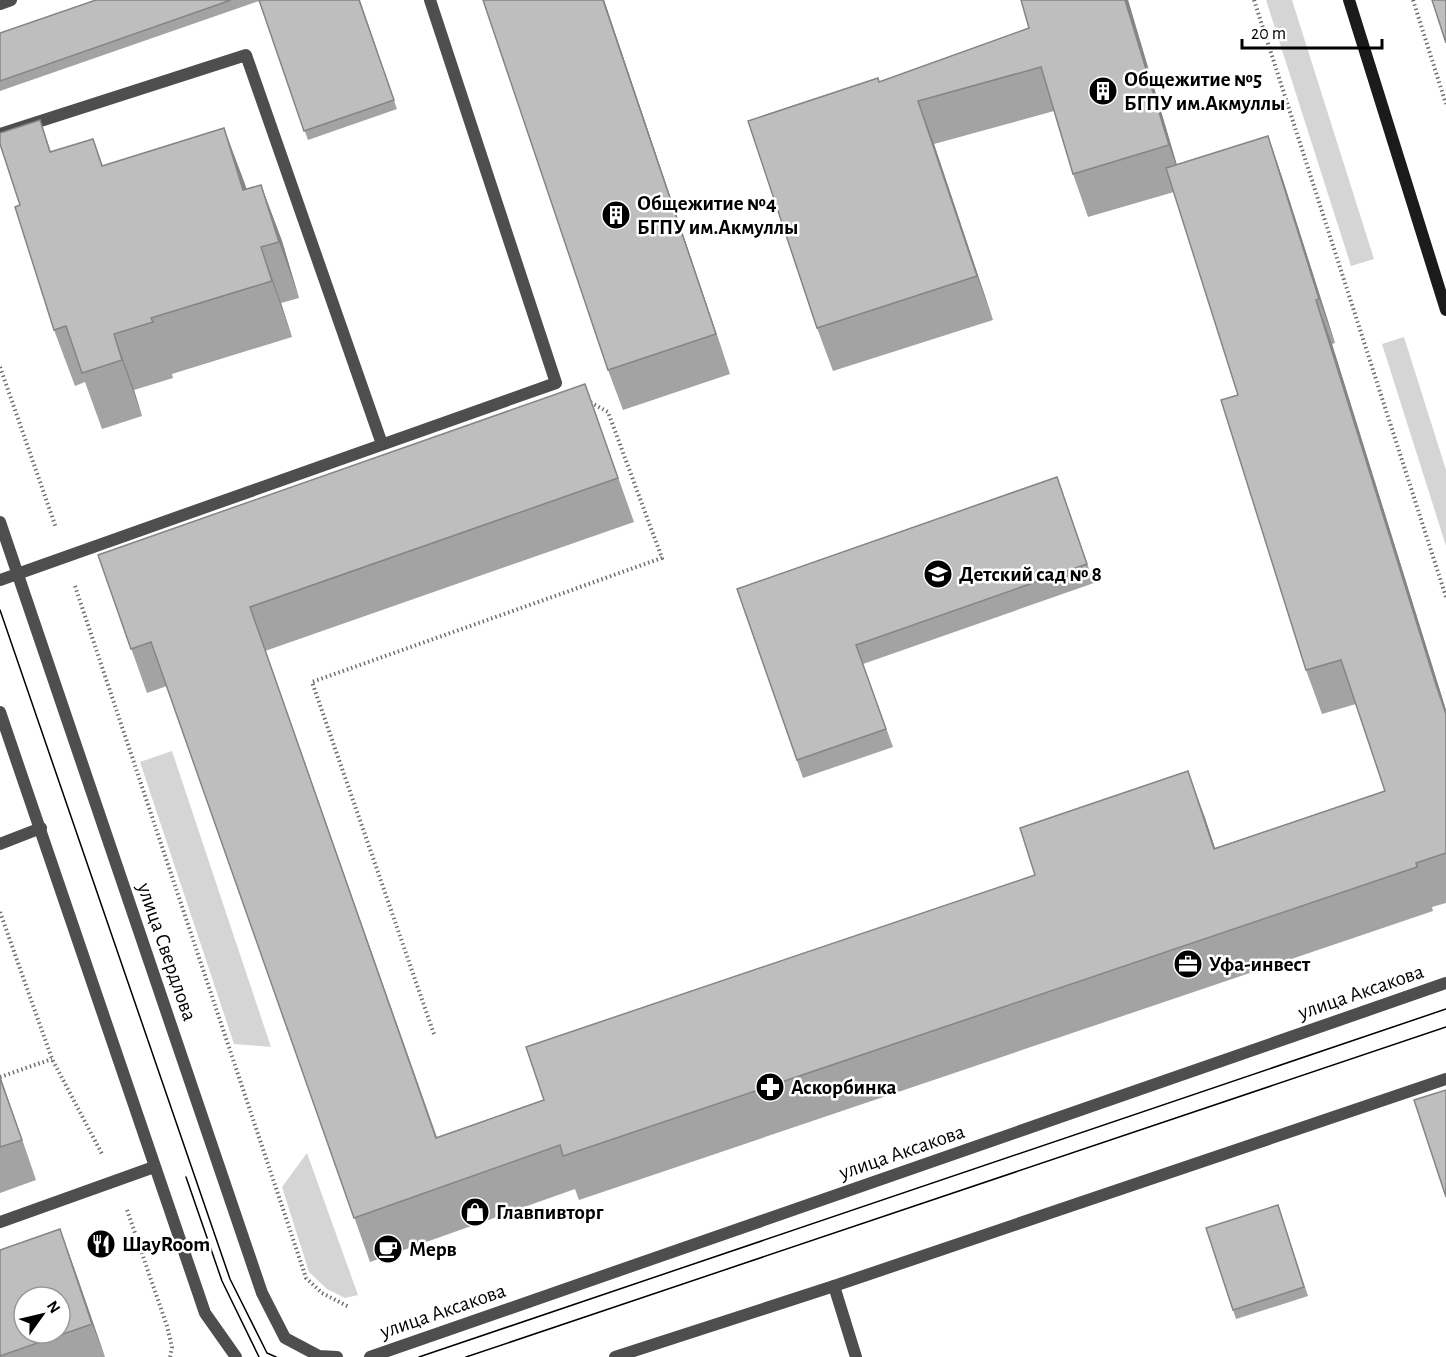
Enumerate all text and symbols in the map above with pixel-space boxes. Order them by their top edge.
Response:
scale bar [1242,12,1382,50]
text: 20 m [1251,25,1286,43]
place label: Общежитие №5 БГПУ им.Акмуллы [1124,69,1286,114]
building icon: Общежитие №5 БГПУ им.Акмуллы [1087,75,1119,107]
place label: Общежитие №4 БГПУ им.Акмуллы [637,193,799,238]
building icon: Общежитие №4 БГПУ им.Акмуллы [600,199,632,231]
school or university icon: Детский сад № 8 [922,558,954,590]
place label: Детский сад № 8 [959,564,1102,585]
street label: улица Свердлова [133,879,201,1024]
office icon: Уфа-инвест [1172,948,1204,980]
place label: Уфа-инвест [1209,954,1311,975]
street label: улица Аксакова [1295,961,1427,1024]
pharmacy icon: Аскорбинка [754,1071,786,1103]
place label: Аскорбинка [791,1077,896,1098]
street label: улица Аксакова [836,1121,968,1184]
shop icon: Главпивторг [459,1196,491,1228]
place label: Главпивторг [496,1202,604,1223]
restaurant icon: ШауRoom [85,1228,117,1260]
cafe icon: Мерв [372,1233,404,1265]
place label: ШауRoom [122,1234,210,1255]
place label: Мерв [409,1239,457,1260]
street label: улица Аксакова [377,1280,509,1343]
north arrow [12,1285,72,1345]
text: N [44,1298,63,1316]

